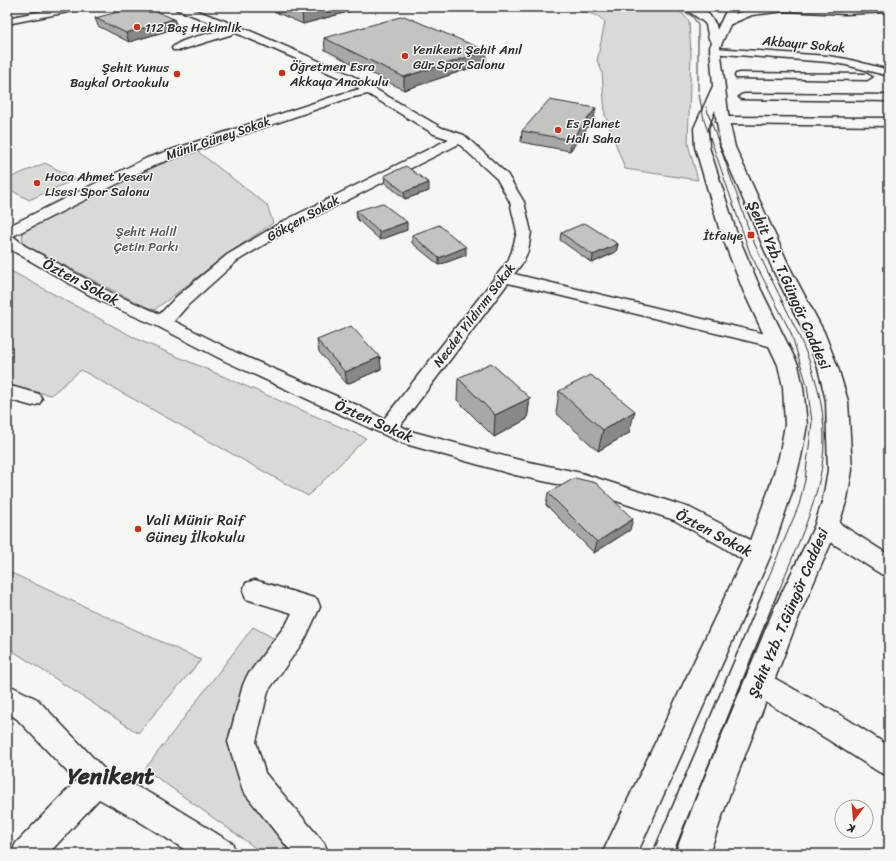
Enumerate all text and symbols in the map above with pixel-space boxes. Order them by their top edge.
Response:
place label: 112 Baş Hekimlik [145,16,242,39]
marker: 112 Baş Hekimlik [132,22,142,32]
street label: Akbayır Sokak [761,29,846,59]
place label: Yenikent Şehit Anıl Gür Spor Salonu [413,38,522,76]
marker: Yenikent Şehit Anıl Gür Spor Salonu [400,51,410,61]
place label: Öğretmen Esra Akkaya Anaokulu [289,55,389,93]
place label: Şehit Yunus Baykal Ortaokulu [70,56,170,94]
marker: Öğretmen Esra Akkaya Anaokulu [277,68,287,78]
marker: Şehit Yunus Baykal Ortaokulu [172,69,182,79]
street label: Münir Güney Sokak [162,109,274,167]
place label: Es Planet Halı Saha [566,112,621,150]
marker: Es Planet Halı Saha [553,125,563,135]
place label: Hoca Ahmet Yesevi Lisesi Spor Salonu [45,165,153,203]
marker: Hoca Ahmet Yesevi Lisesi Spor Salonu [32,178,42,188]
street label: Gökçen Sokak [262,188,344,248]
street label: Şehit Yzb. T.Güngör Caddesi [740,196,838,374]
park label: Şehit Halil Çetin Parkı [114,220,179,258]
place label: İtfaiye [702,224,743,247]
marker: İtfaiye [746,230,756,240]
street label: Özten Sokak [38,251,124,313]
street label: Necdet Yıldırım Sokak [427,258,521,372]
street label: Özten Sokak [331,392,418,450]
street label: Özten Sokak [671,502,757,564]
place label: Vali Münir Raif Güney İlkokulu [146,507,246,550]
street label: Şehit Yzb. T.Güngör Caddesi [740,523,836,702]
marker: Vali Münir Raif Güney İlkokulu [133,524,143,534]
district label: Yenikent [68,756,154,797]
north arrow [834,799,874,839]
text: K [844,818,858,838]

